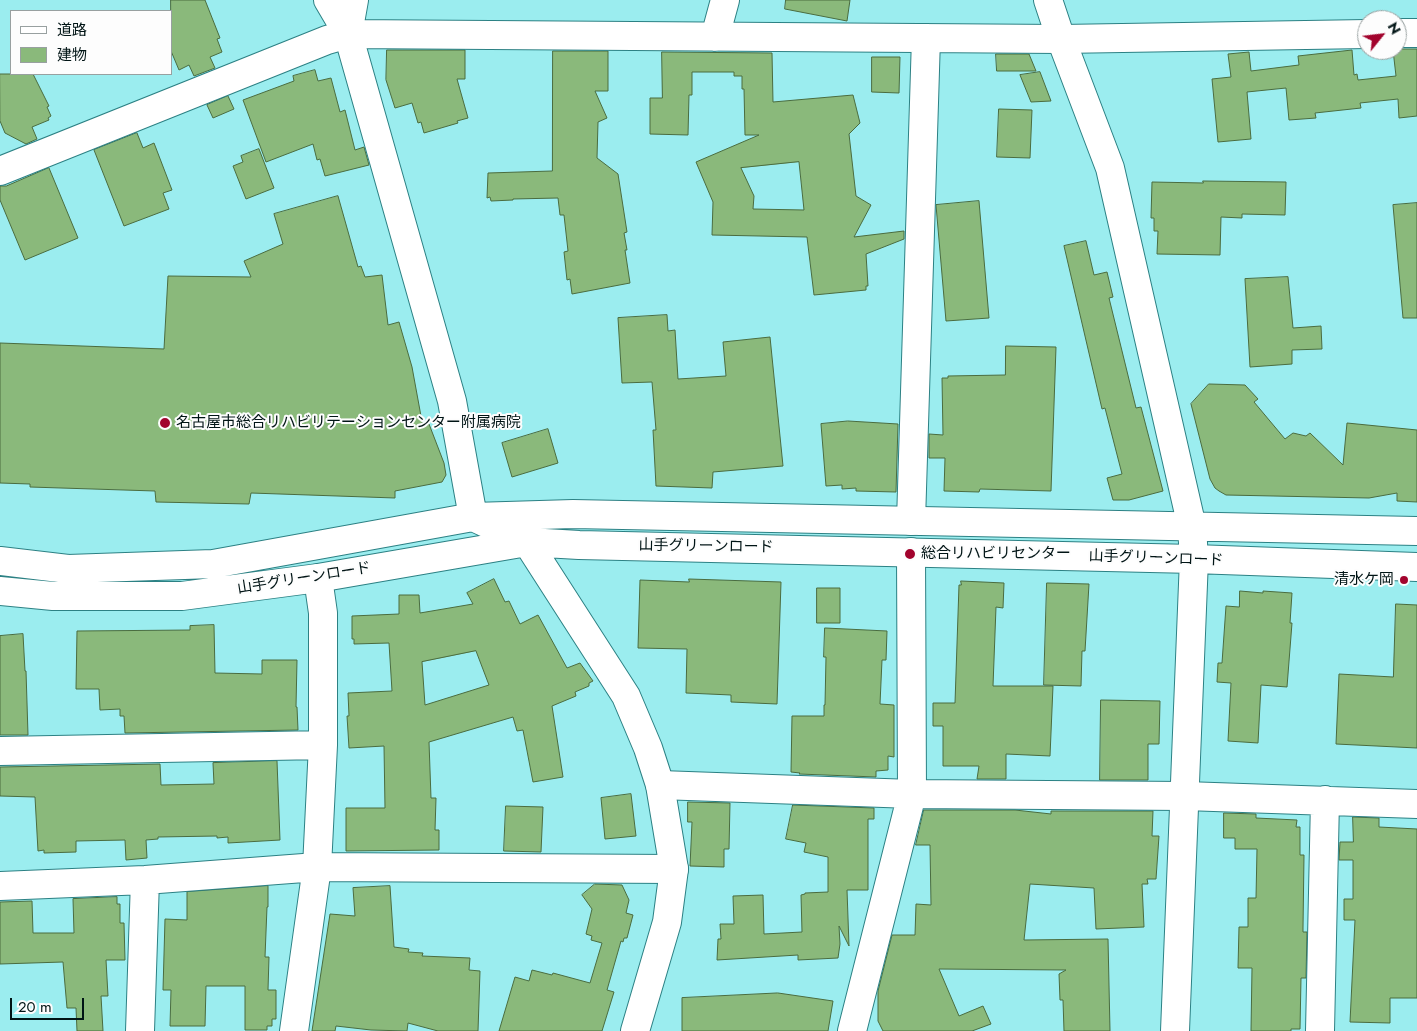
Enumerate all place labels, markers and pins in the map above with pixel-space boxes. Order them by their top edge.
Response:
place label: 名古屋市総合リハビリテーションセンター附属病院 [176,414,521,432]
marker: 名古屋市総合リハビリテーションセンター附属病院 [158,416,172,430]
place label: 総合リハビリセンター [921,545,1071,563]
marker: 総合リハビリセンター [903,547,917,561]
place label: 清水ケ岡 [1334,571,1394,589]
marker: 清水ケ岡 [1398,574,1410,586]

